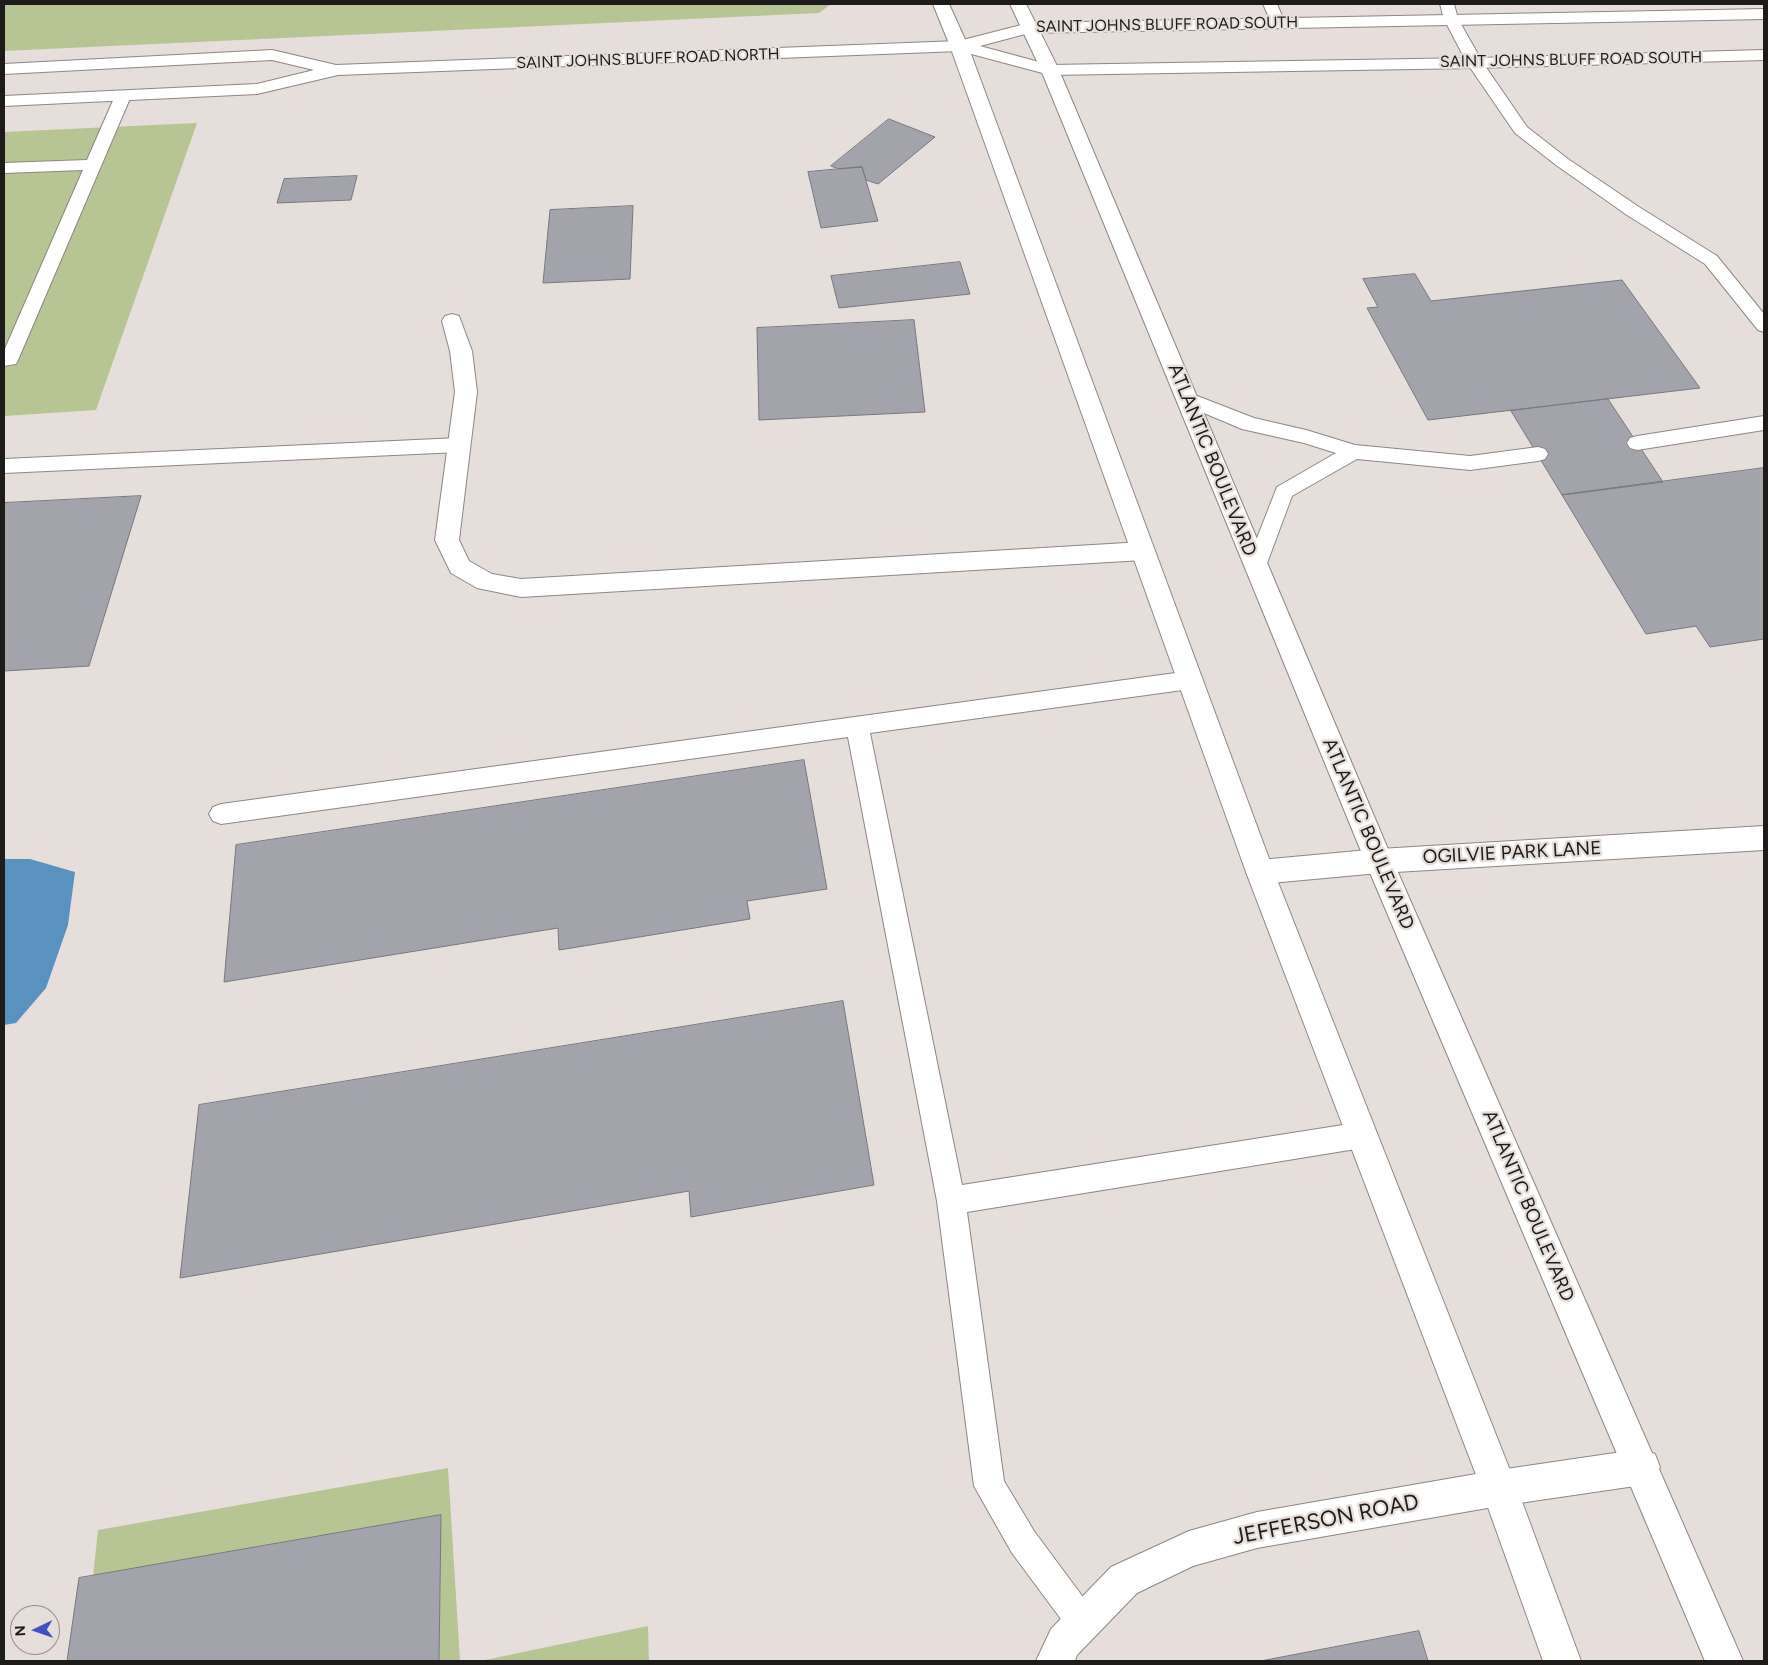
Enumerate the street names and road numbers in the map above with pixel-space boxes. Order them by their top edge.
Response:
street label: SAINT JOHNS BLUFF ROAD SOUTH [1036,13,1298,37]
street label: SAINT JOHNS BLUFF ROAD NORTH [516,45,780,73]
street label: SAINT JOHNS BLUFF ROAD SOUTH [1440,48,1702,72]
street label: ATLANTIC BOULEVARD [1163,360,1261,560]
street label: ATLANTIC BOULEVARD [1317,735,1419,933]
street label: OGILVIE PARK LANE [1422,837,1602,869]
street label: ATLANTIC BOULEVARD [1477,1107,1579,1305]
street label: JEFFERSON ROAD [1231,1489,1421,1551]

